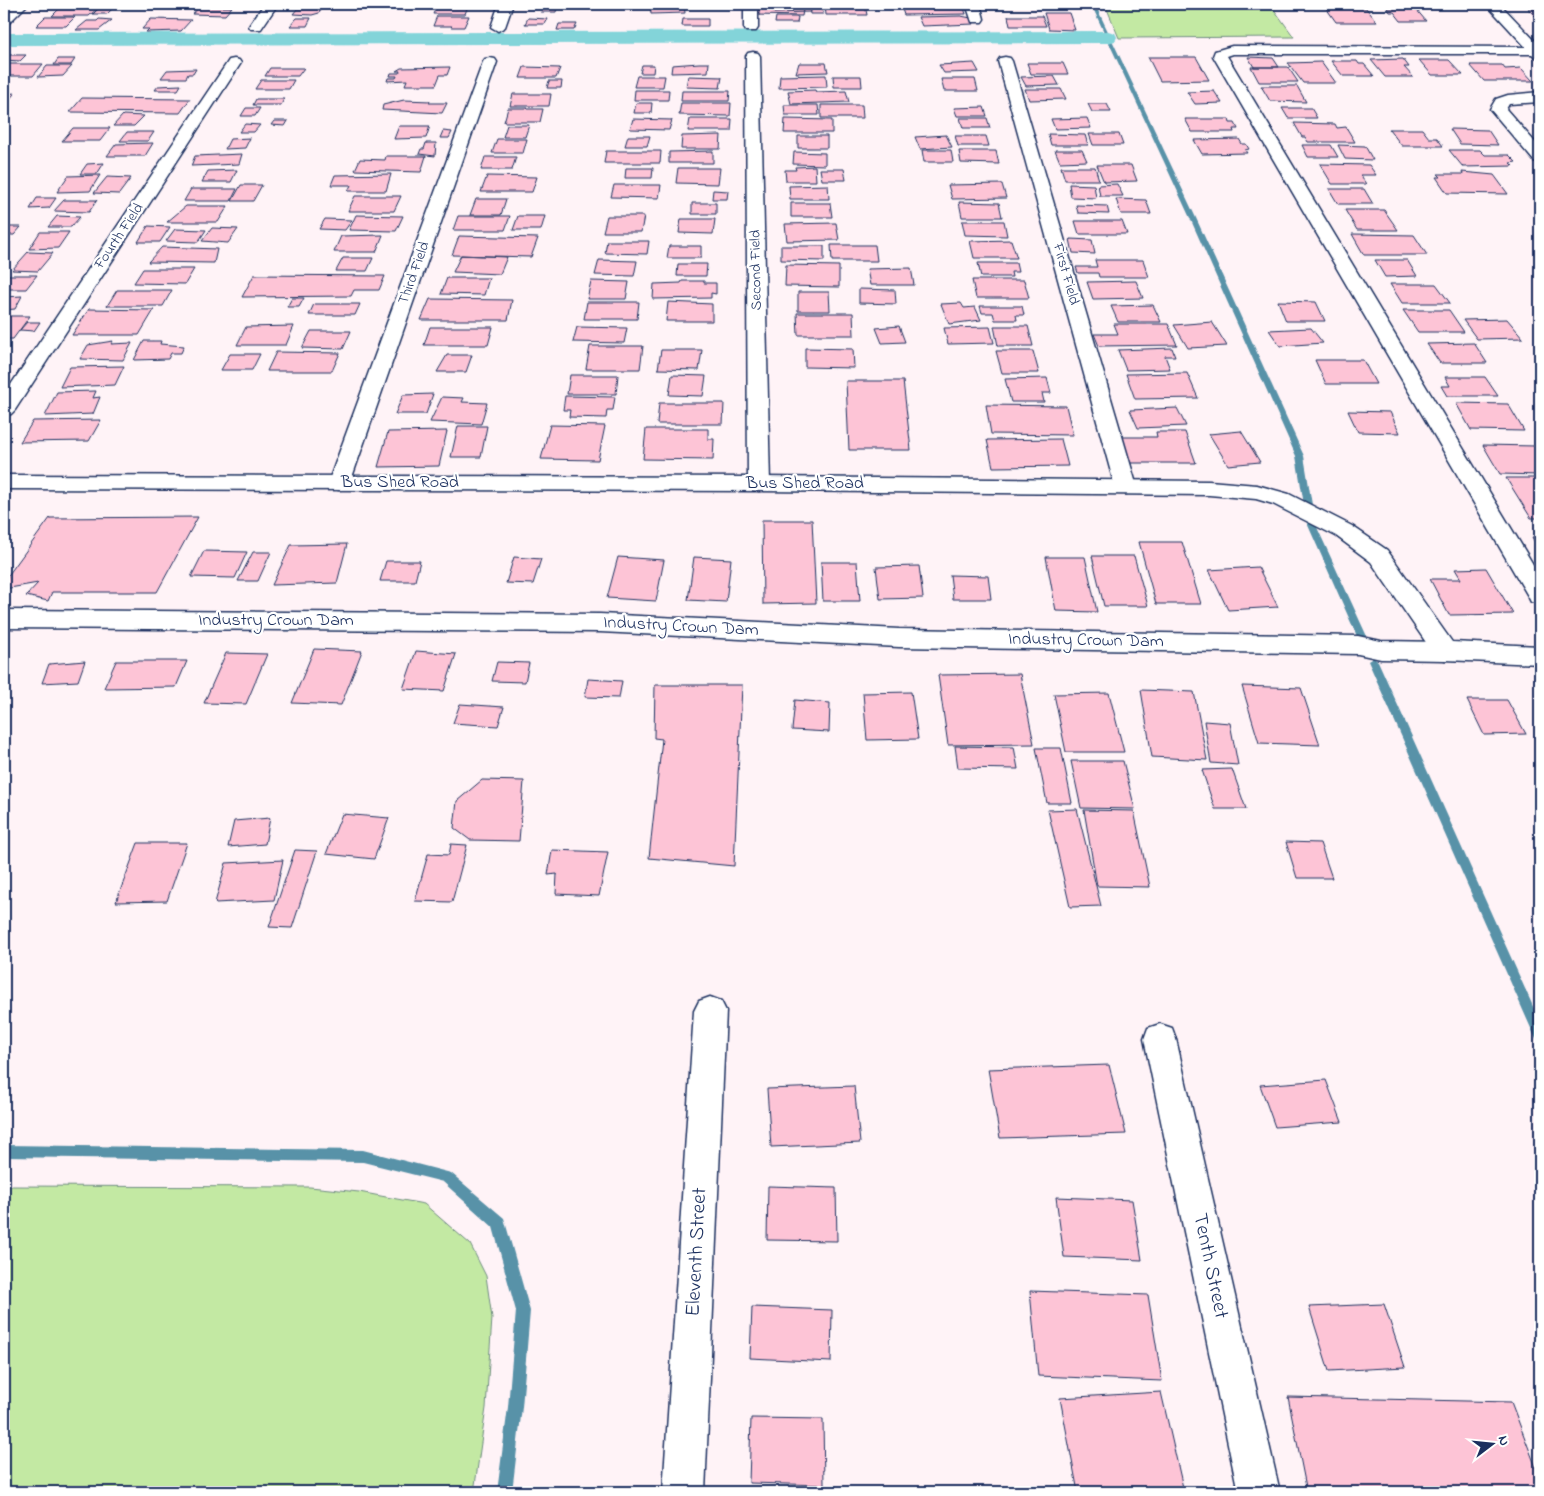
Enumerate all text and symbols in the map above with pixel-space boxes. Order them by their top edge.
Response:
street label: Fourth Field [88,198,150,274]
street label: Second Field [744,229,768,310]
street label: Third Field [392,238,436,307]
street label: First Field [1046,239,1085,308]
street label: Bus Shed Road [340,470,459,496]
street label: Bus Shed Road [745,471,864,497]
street label: Industry Crown Dam [198,608,354,634]
street label: Industry Crown Dam [603,610,759,644]
street label: Industry Crown Dam [1008,627,1164,655]
street label: Eleventh Street [679,1187,715,1317]
street label: Tenth Street [1184,1211,1236,1321]
north arrow [1466,1418,1516,1468]
text: N [1492,1433,1514,1448]

